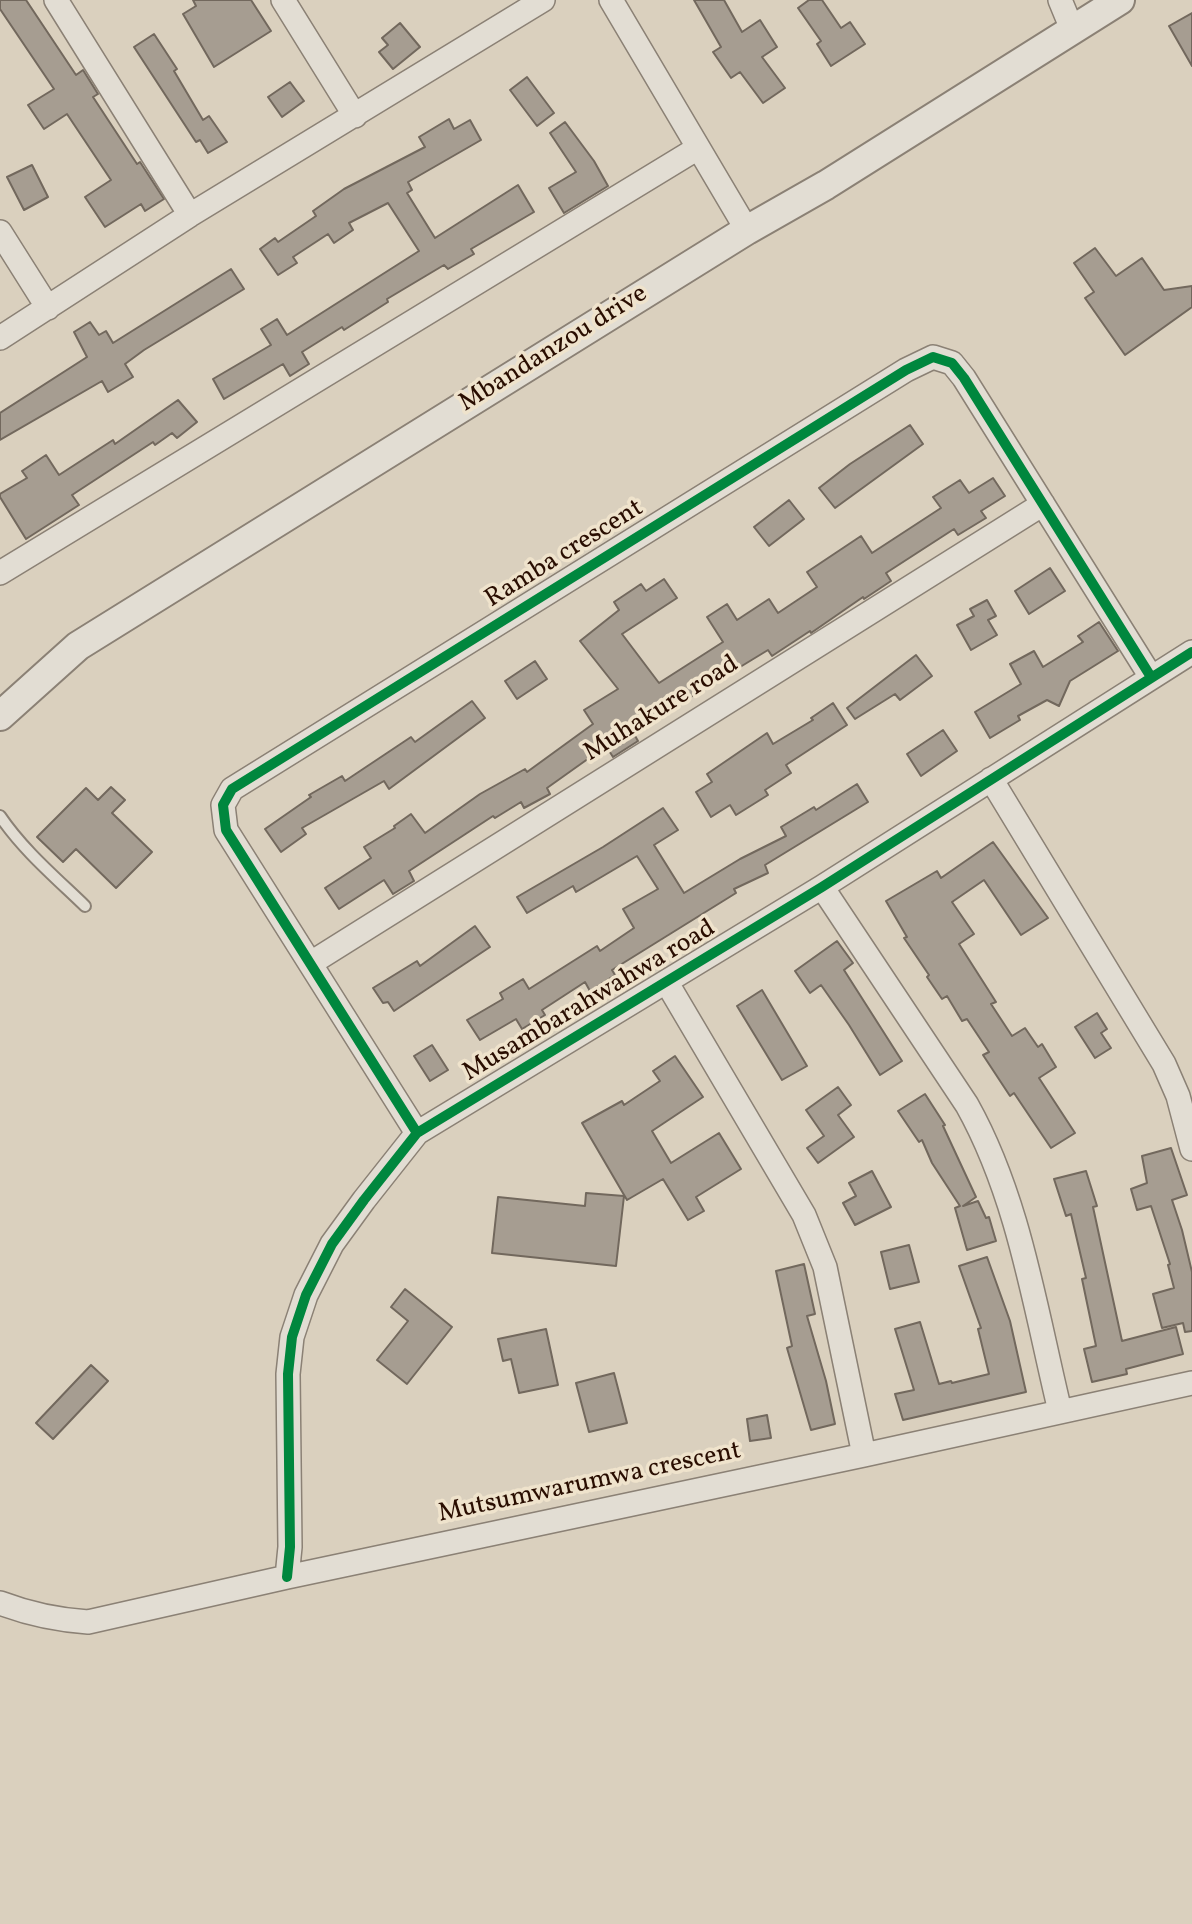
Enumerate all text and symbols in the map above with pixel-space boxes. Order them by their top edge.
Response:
street label: Mbandanzou drive [454,280,654,420]
street label: Ramba crescent [480,494,650,616]
street label: Muhakure road [579,650,745,770]
street label: Musambarahwahwa road [458,914,722,1090]
street label: Mutsumwarumwa crescent [436,1437,744,1531]

